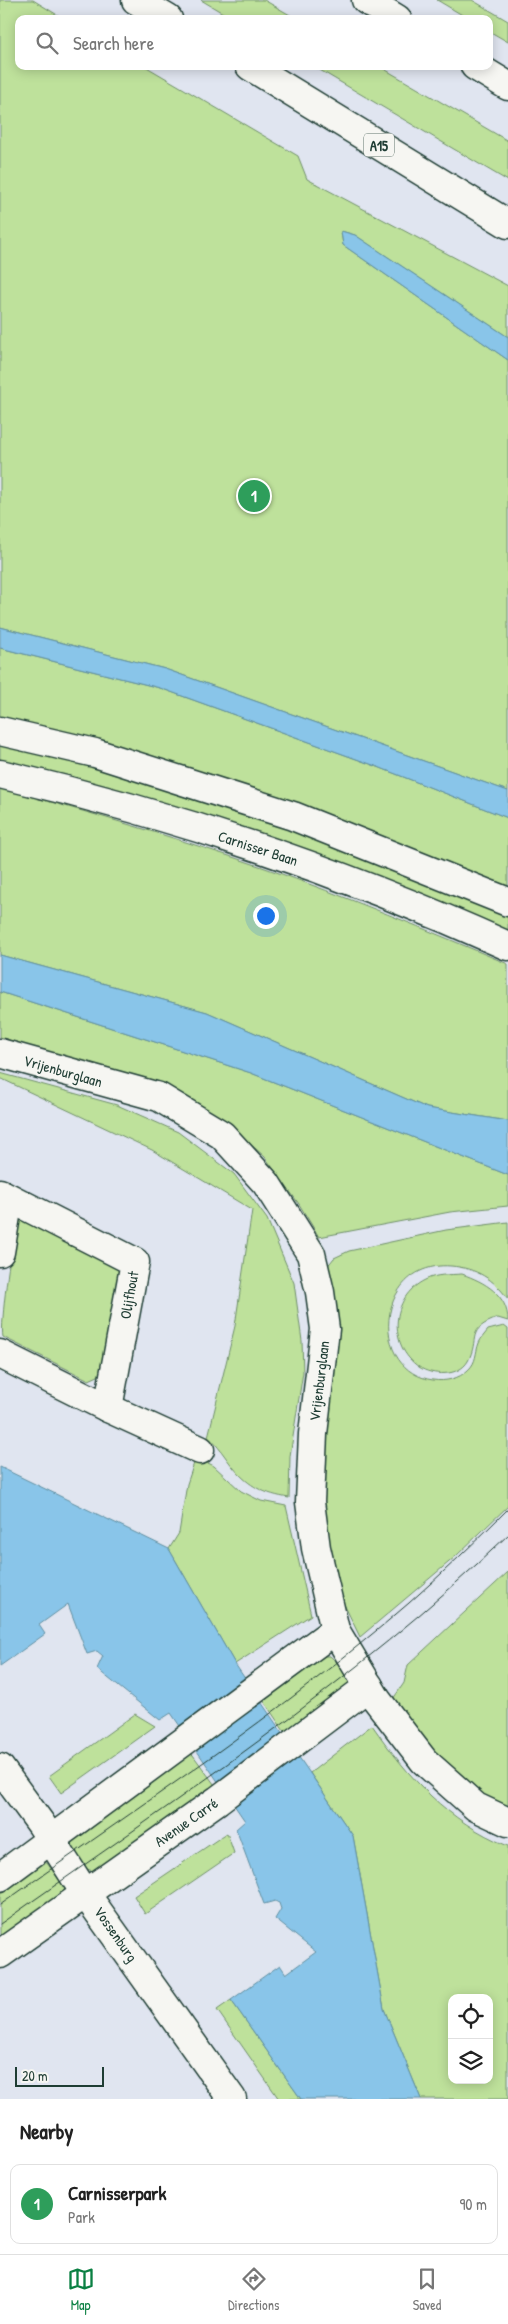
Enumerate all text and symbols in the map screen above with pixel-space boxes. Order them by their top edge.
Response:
search box [15,15,493,70]
icon: search [33,29,61,57]
text: Search here [73,30,154,56]
road number: A15 [364,134,394,156]
pin: 1 [238,477,270,515]
street label: Carnisser Baan [215,825,301,871]
your location [253,903,279,929]
street label: Vrijenburglaan [21,1050,105,1092]
street label: Olijfhout [114,1269,144,1321]
street label: Vrijenburglaan [304,1339,334,1422]
street label: Avenue Carré [150,1792,222,1852]
street label: Vossenburg [89,1902,143,1966]
map controls [448,1994,493,2084]
button: locate [448,1994,493,2039]
button: layers [448,2039,493,2084]
scale bar [15,2064,104,2087]
text: 20 m [22,2066,48,2085]
text: Nearby [20,2117,73,2146]
text: Carnisserpark [68,2180,166,2206]
text: 1 [34,2193,40,2215]
text: 90 m [459,2193,487,2215]
text: Park [68,2206,95,2228]
tab: Map [67,2265,95,2314]
tab: Directions [228,2265,279,2314]
tab: Saved [413,2265,441,2314]

